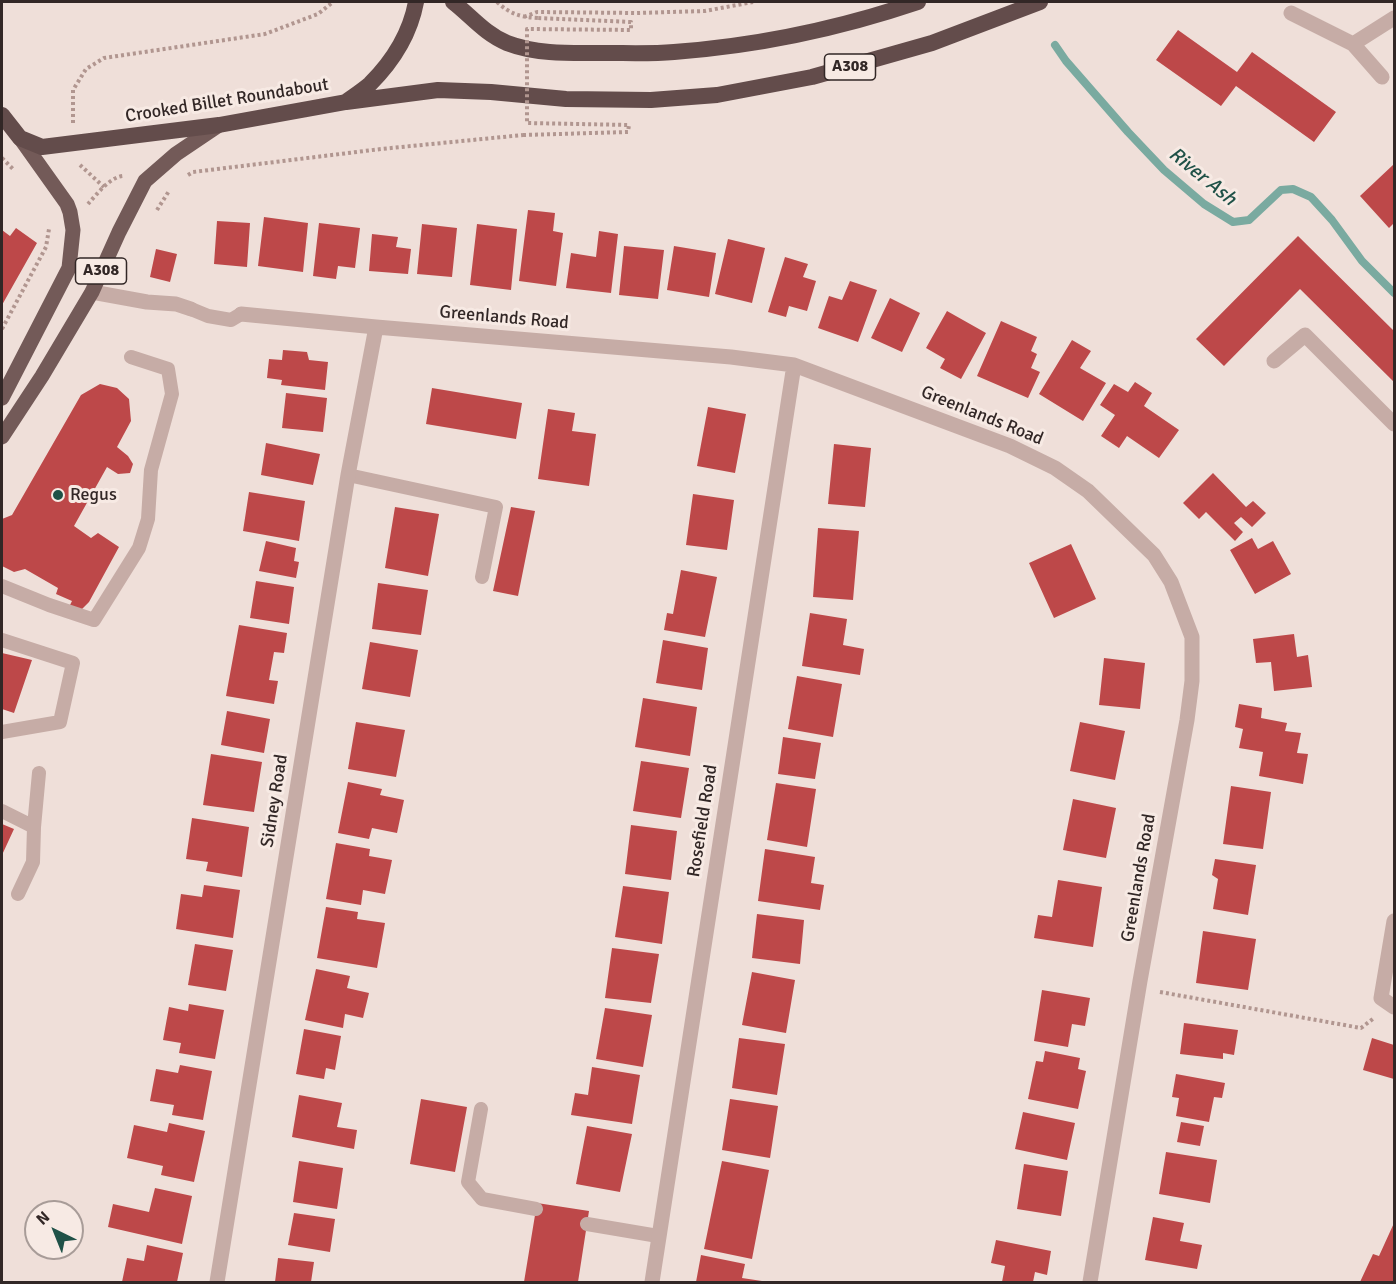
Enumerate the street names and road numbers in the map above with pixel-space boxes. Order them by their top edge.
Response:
road number: A308 [824,54,876,80]
street label: Crooked Billet Roundabout [124,74,330,128]
road number: A308 [76,258,126,284]
street label: Greenlands Road [438,302,570,334]
street label: Greenlands Road [918,382,1046,450]
street label: Sidney Road [257,753,293,849]
street label: Rosefield Road [683,763,723,879]
street label: Greenlands Road [1117,812,1161,944]

